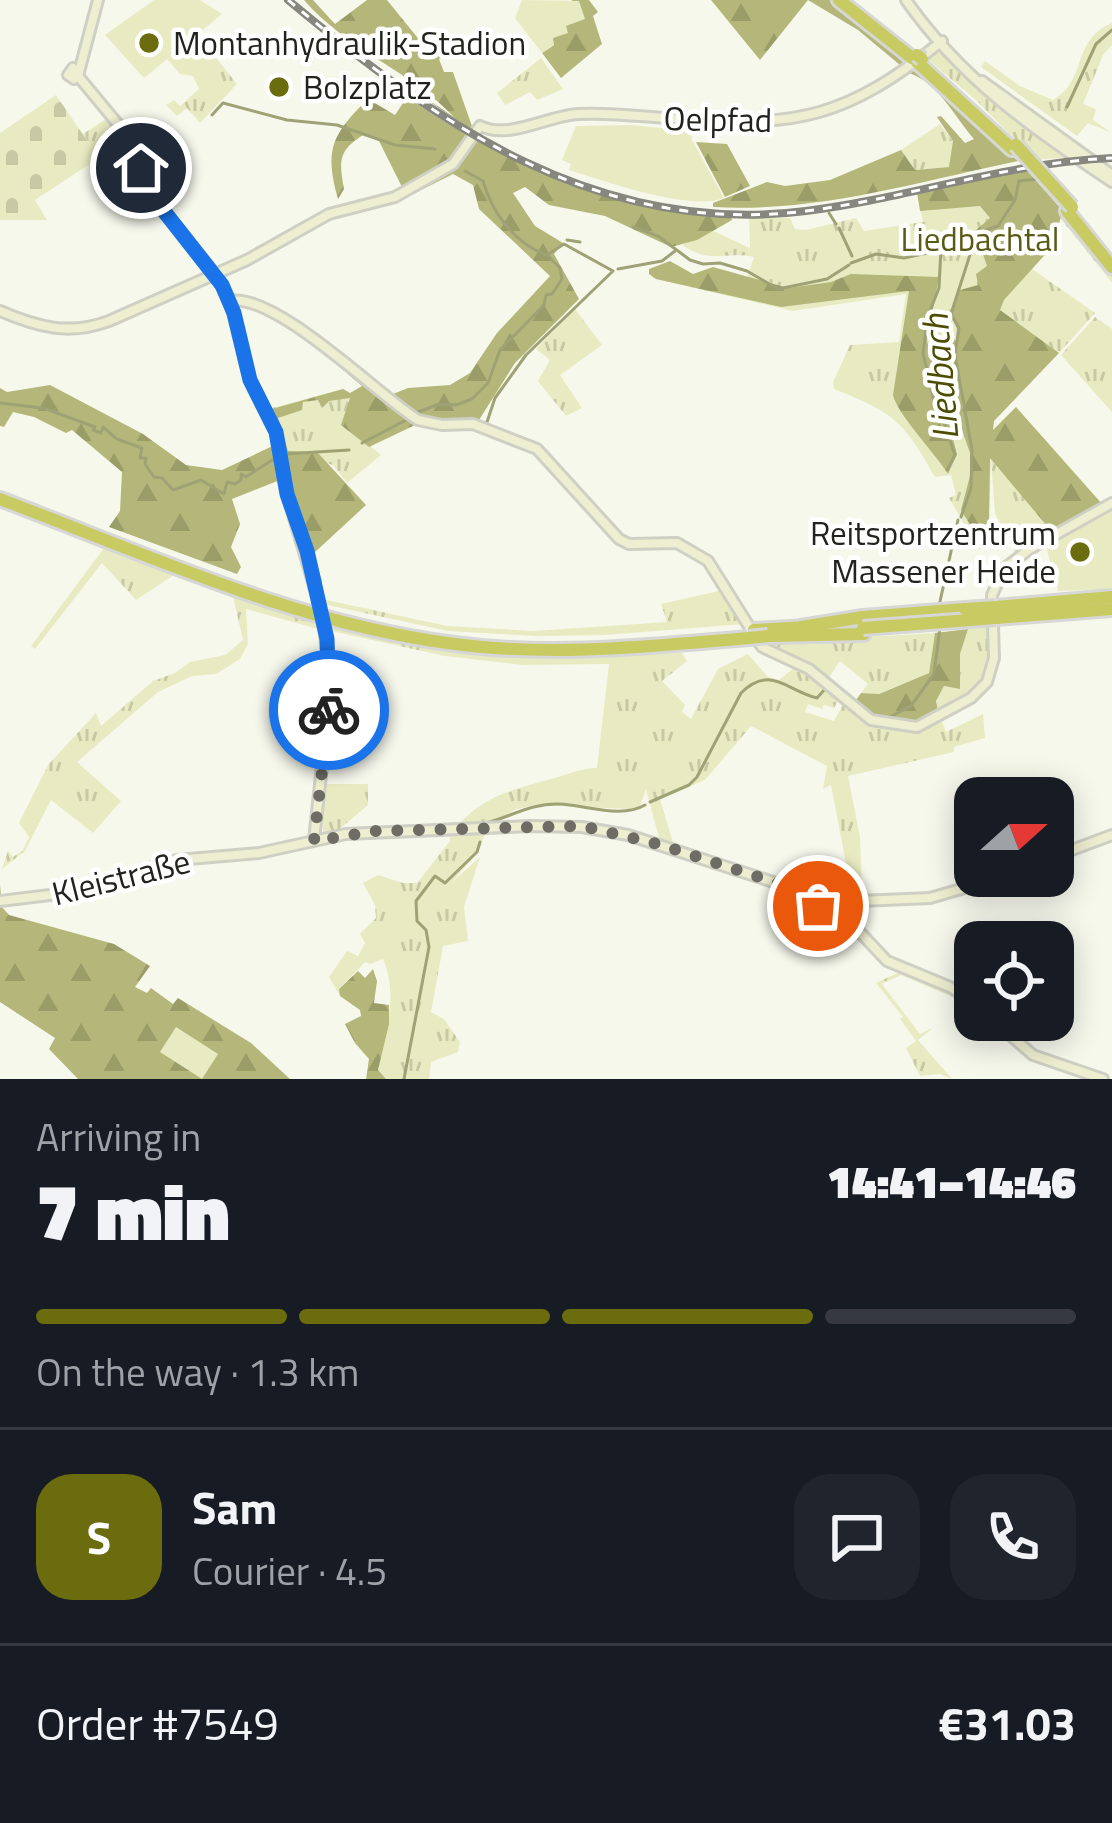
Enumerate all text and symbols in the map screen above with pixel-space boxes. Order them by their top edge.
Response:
place label: Montanhydraulik-Stadion [173,18,526,68]
marker: Montanhydraulik-Stadion [136,30,162,56]
place label: Bolzplatz [303,62,432,112]
marker: Bolzplatz [266,74,292,100]
street label: Oelpfad [663,93,773,145]
pin [90,117,192,219]
icon: home [108,135,174,201]
park label: Liedbachtal [901,214,1059,264]
water label: Liedbach [907,311,972,442]
place label: Reitsportzentrum Massener Heide [810,508,1056,596]
marker: Reitsportzentrum Massener Heide [1067,539,1093,565]
courier [269,650,389,770]
icon: bike [296,677,362,743]
north arrow [954,777,1074,897]
map controls [954,777,1074,1041]
street label: Kleistraße [47,836,195,918]
pin [767,855,869,957]
icon: bag [785,873,851,939]
button: locate [954,921,1074,1041]
text: Arriving in [36,1107,201,1166]
text: 14:41–14:46 [827,1147,1076,1215]
text: 7 min [36,1152,230,1270]
text: On the way · 1.3 km [36,1342,359,1401]
text: Sam [192,1473,277,1541]
button: chat [794,1474,920,1600]
button: phone [950,1474,1076,1600]
text: S [87,1503,111,1571]
text: Courier · 4.5 [192,1541,387,1600]
text: Order #7549 [36,1689,279,1757]
text: €31.03 [938,1689,1076,1757]

